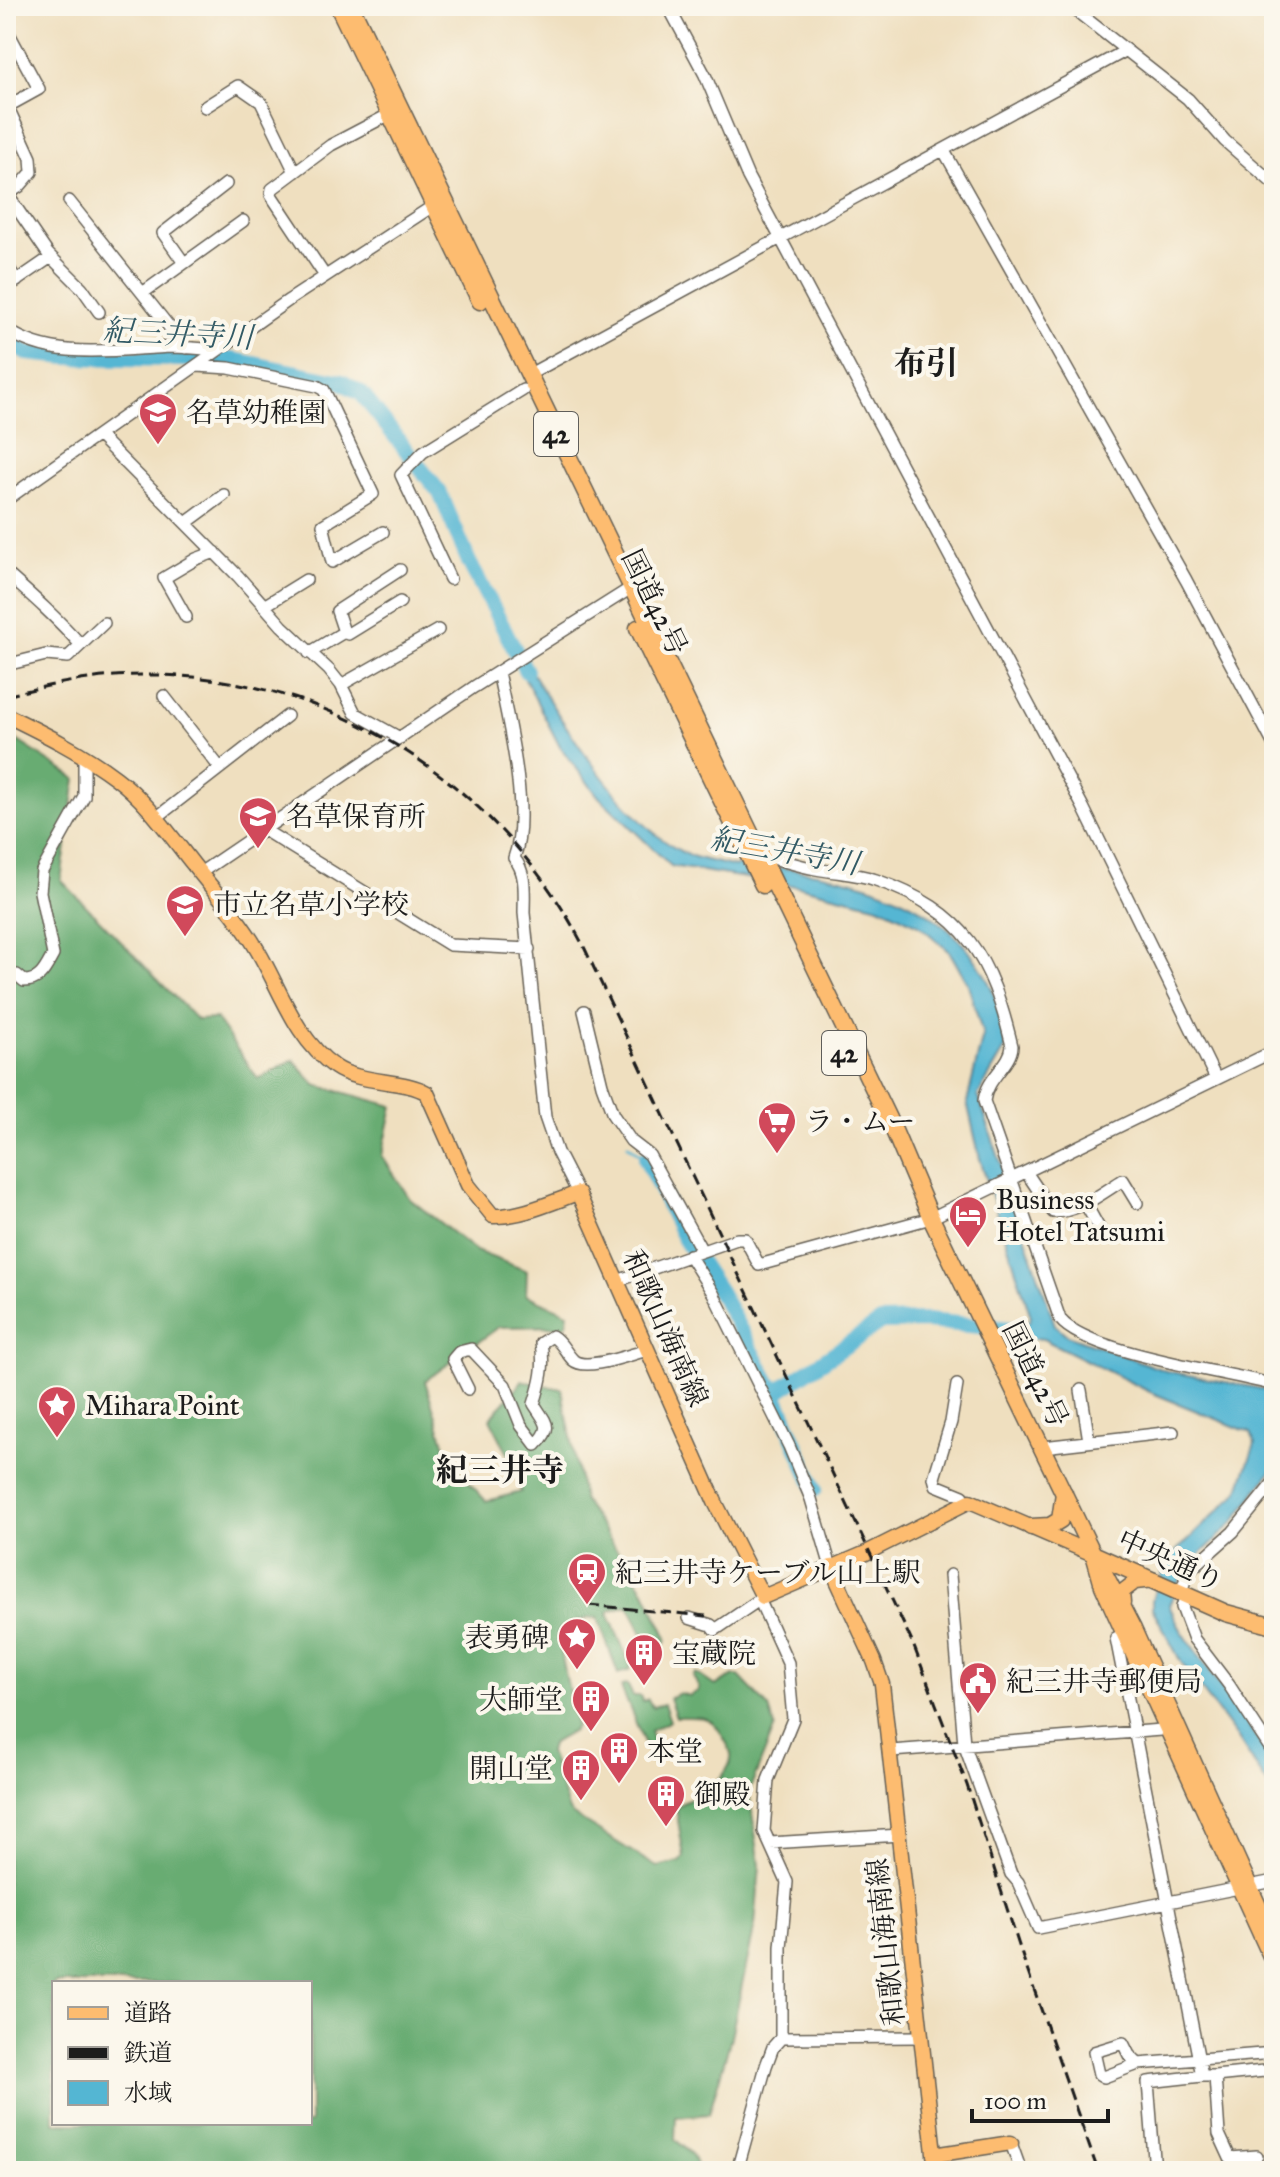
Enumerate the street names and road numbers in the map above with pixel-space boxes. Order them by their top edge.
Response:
road number: 42 [534,412,578,456]
street label: 国道42号 [614,544,695,661]
road number: 42 [822,1031,866,1075]
street label: 和歌山海南線 [615,1244,716,1412]
street label: 国道42号 [995,1316,1076,1433]
street label: 中央通り [1113,1522,1229,1599]
street label: 和歌山海南線 [859,1857,912,2027]

